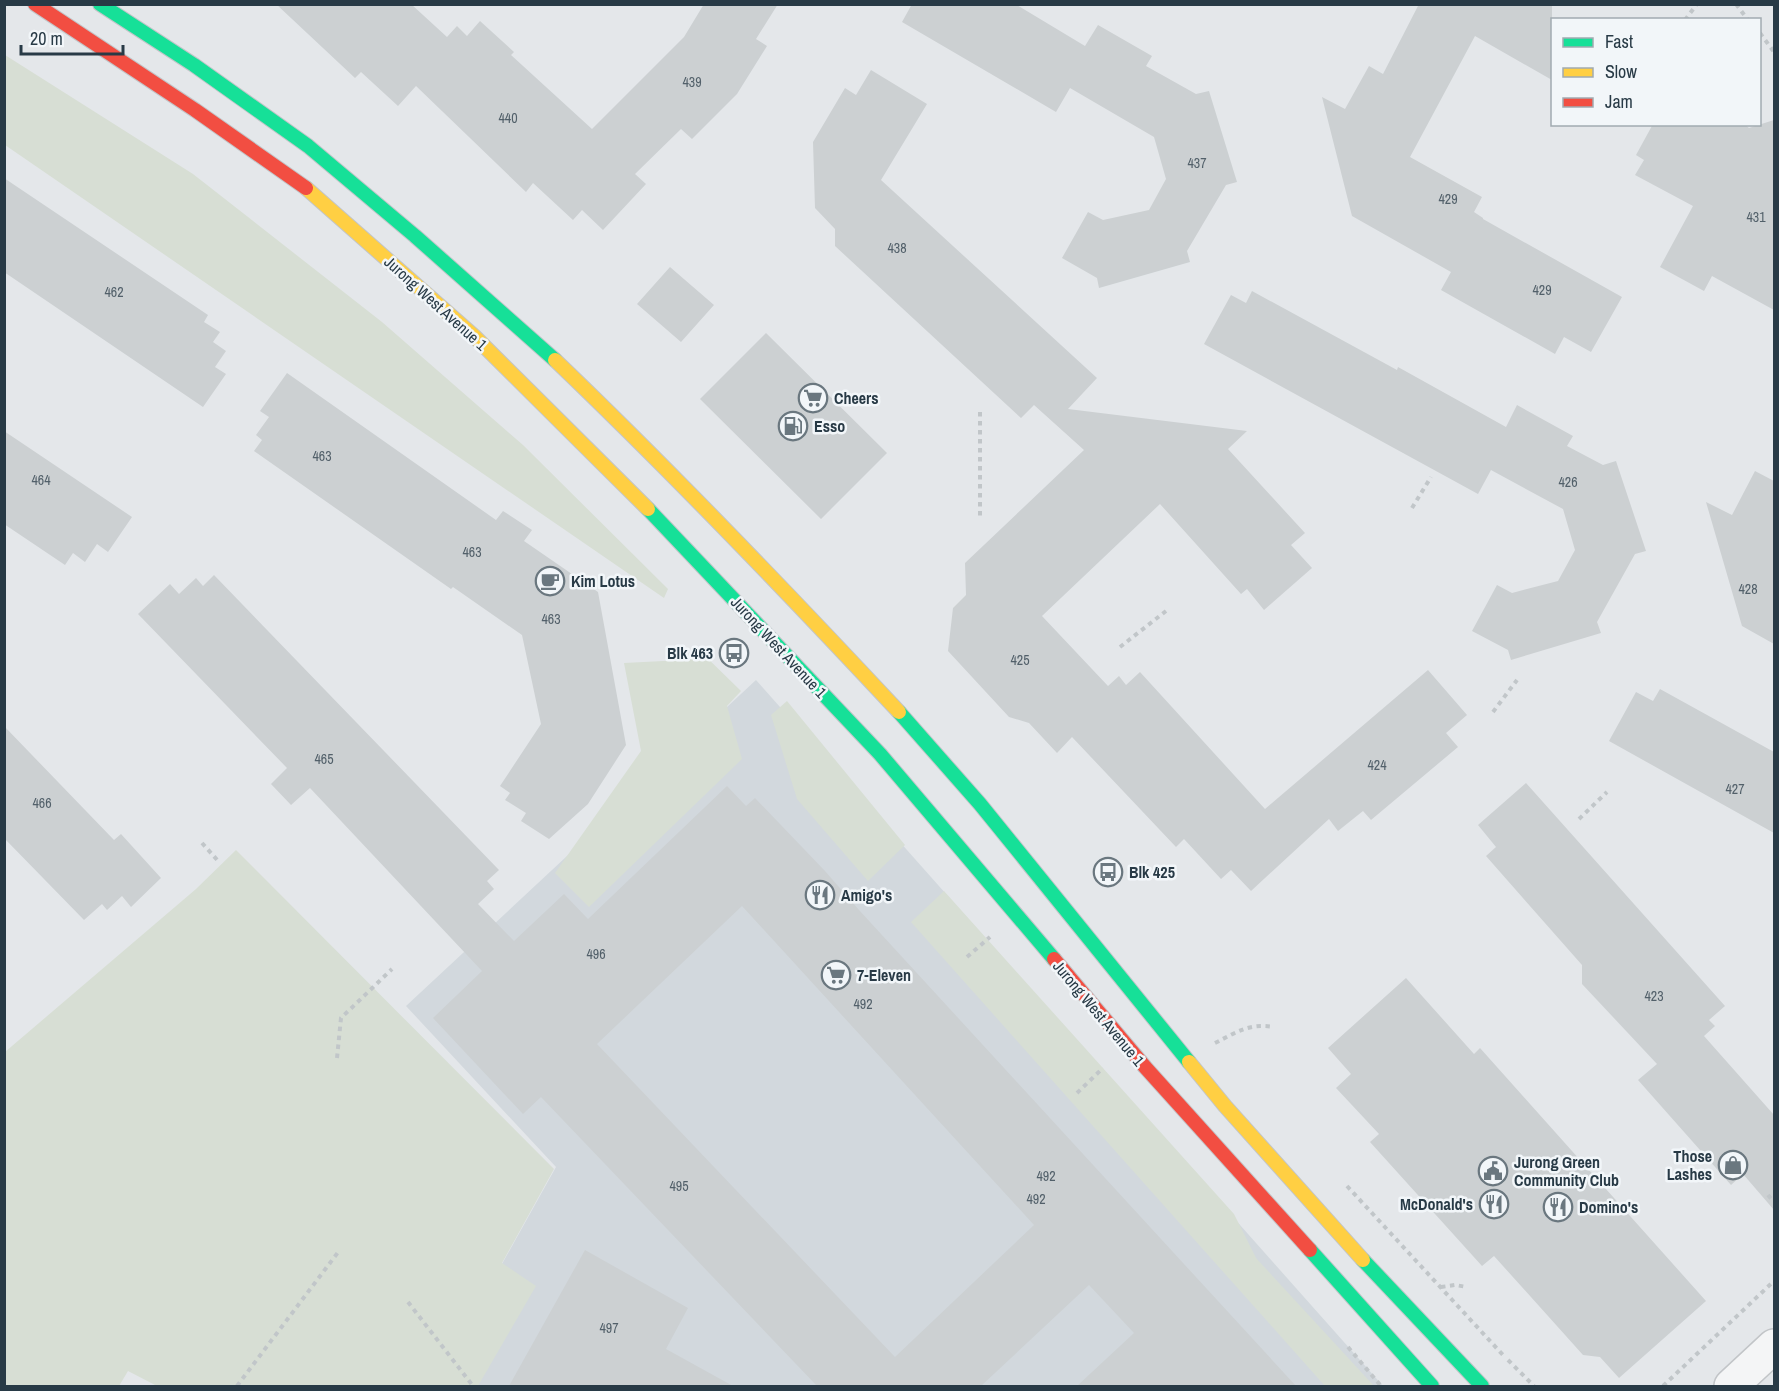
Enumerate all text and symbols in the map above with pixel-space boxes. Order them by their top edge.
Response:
scale bar [21,18,123,56]
legend [1551,18,1761,126]
text: 20 m [30,26,63,51]
text: Fast [1605,29,1633,54]
text: Slow [1605,59,1637,84]
house number: 439 [682,73,702,91]
text: Jam [1605,89,1633,114]
house number: 440 [498,109,518,127]
house number: 437 [1187,154,1207,172]
house number: 429 [1438,190,1458,208]
house number: 431 [1746,208,1766,226]
house number: 438 [887,239,907,257]
street label: Jurong West Avenue 1 [380,251,493,356]
house number: 429 [1532,281,1552,299]
house number: 462 [104,283,124,301]
supermarket icon: Cheers [797,382,829,414]
place label: Cheers [834,387,878,409]
fuel station icon: Esso [777,410,809,442]
place label: Esso [814,415,845,437]
house number: 463 [312,447,332,465]
house number: 464 [31,471,51,489]
house number: 426 [1558,473,1578,491]
house number: 463 [462,543,482,561]
cafe icon: Kim Lotus [534,565,566,597]
place label: Kim Lotus [571,570,635,592]
house number: 428 [1738,580,1758,598]
street label: Jurong West Avenue 1 [726,591,832,703]
house number: 463 [541,610,561,628]
bus stop icon: Blk 463 [718,637,750,669]
place label: Blk 463 [667,642,713,664]
house number: 425 [1010,651,1030,669]
house number: 465 [314,750,334,768]
house number: 424 [1367,756,1387,774]
house number: 427 [1725,780,1745,798]
house number: 466 [32,794,52,812]
bus stop icon: Blk 425 [1092,856,1124,888]
place label: Blk 425 [1129,861,1175,883]
restaurant icon: Amigo's [804,879,836,911]
place label: Amigo's [841,884,892,906]
house number: 496 [586,945,606,963]
street label: Jurong West Avenue 1 [1048,956,1150,1071]
supermarket icon: 7-Eleven [820,959,852,991]
place label: 7-Eleven [857,964,911,986]
house number: 423 [1644,987,1664,1005]
house number: 492 [853,995,873,1013]
place label: Those Lashes [1667,1145,1712,1185]
shop icon: Those Lashes [1717,1149,1749,1181]
place label: Jurong Green Community Club [1514,1151,1619,1191]
public building icon: Jurong Green Community Club [1477,1155,1509,1187]
house number: 492 [1036,1167,1056,1185]
house number: 495 [669,1177,689,1195]
restaurant icon: McDonald's [1478,1188,1510,1220]
house number: 492 [1026,1190,1046,1208]
restaurant icon: Domino's [1542,1191,1574,1223]
place label: McDonald's [1400,1193,1473,1215]
place label: Domino's [1579,1196,1638,1218]
house number: 497 [599,1319,619,1337]

